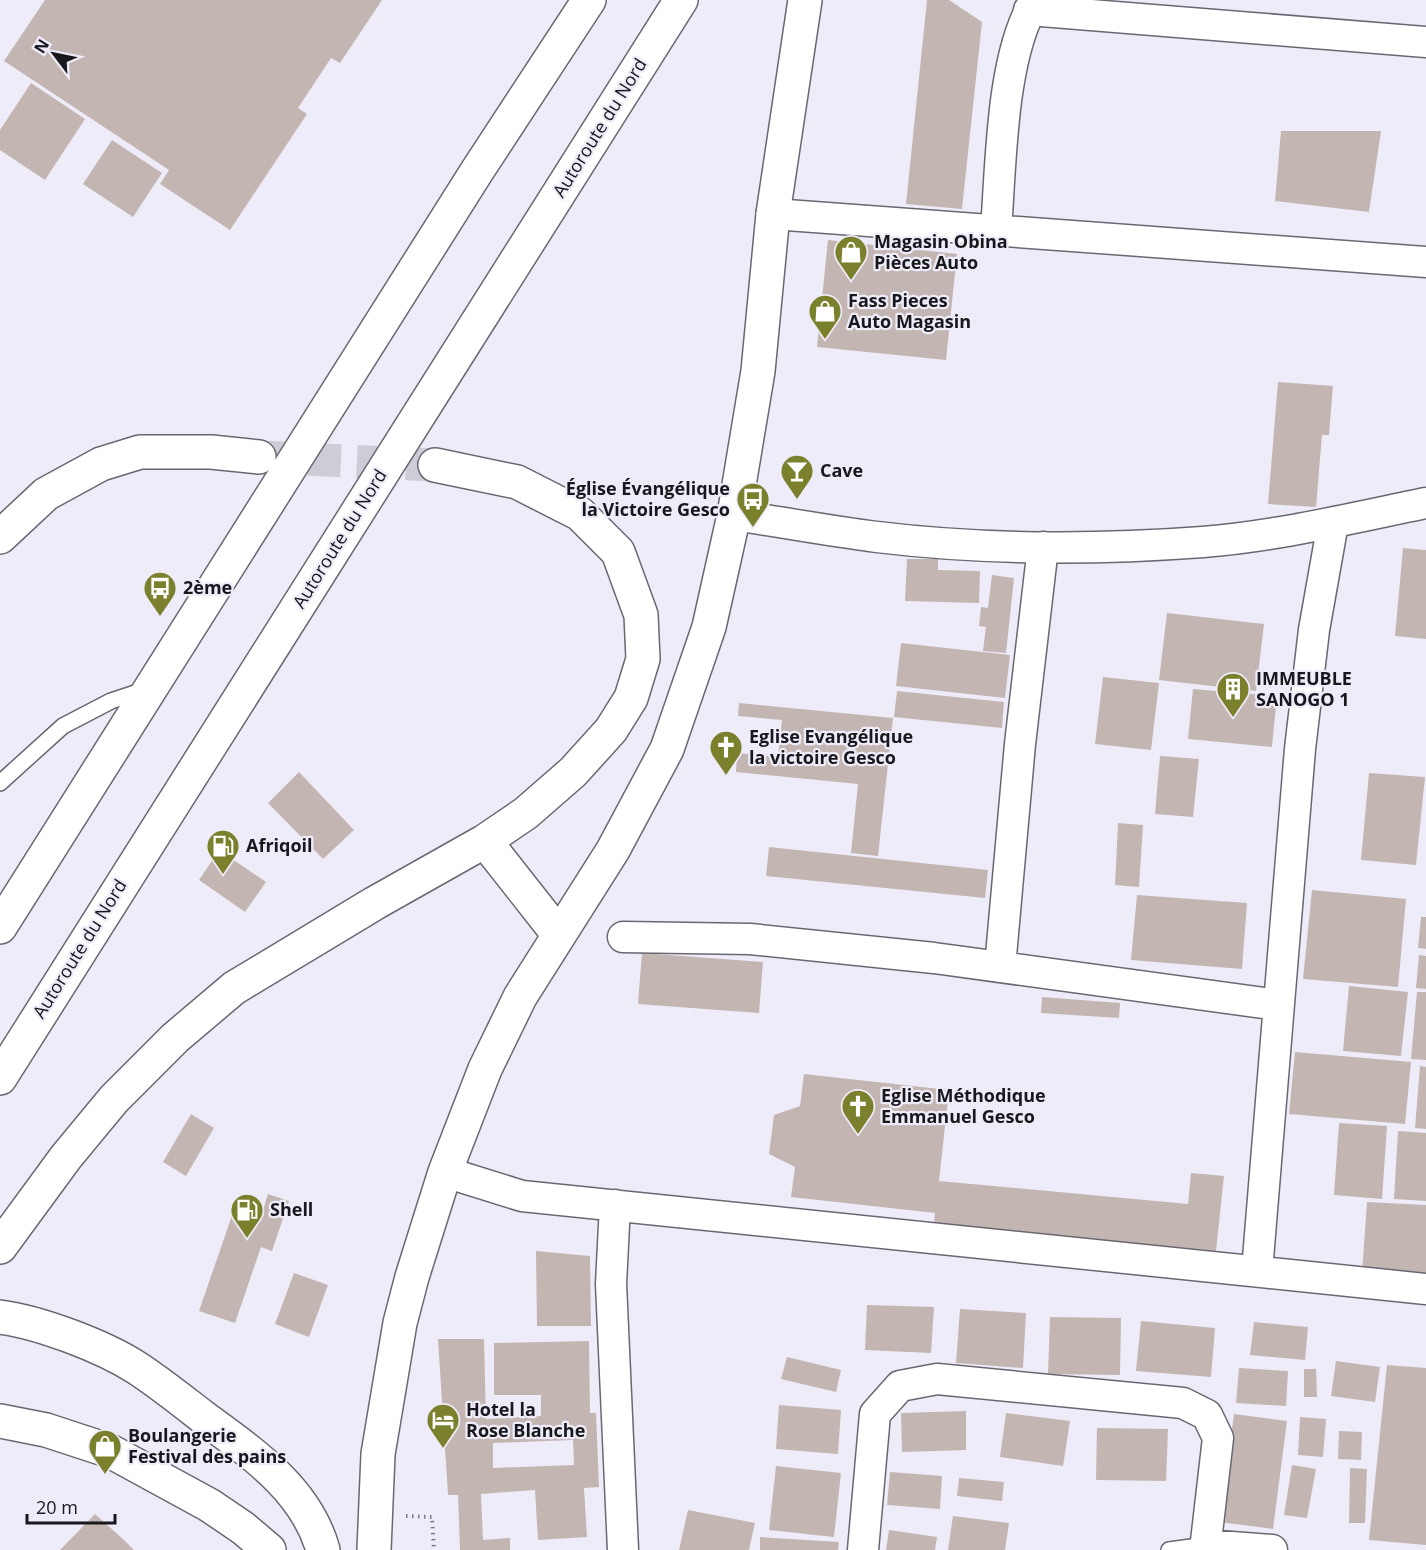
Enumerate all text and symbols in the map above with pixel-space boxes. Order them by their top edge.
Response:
north arrow [24,24,84,84]
text: N [29,35,54,57]
street label: Autoroute du Nord [547,53,652,201]
place label: Magasin Obina Pièces Auto [874,229,1008,274]
shop icon: Magasin Obina Pièces Auto [833,234,869,281]
place label: Fass Pieces Auto Magasin [848,288,971,333]
shop icon: Fass Pieces Auto Magasin [807,293,843,340]
bar icon: Cave [779,453,815,500]
place label: Cave [820,458,863,482]
street label: Autoroute du Nord [287,464,392,612]
place label: Église Évangélique la Victoire Gesco [566,476,730,521]
bus stop icon: Église Évangélique la Victoire Gesco [735,481,771,528]
bus stop icon: 2ème [142,570,178,617]
place label: 2ème [183,575,232,599]
place label: IMMEUBLE SANOGO 1 [1256,666,1352,711]
building icon: IMMEUBLE SANOGO 1 [1215,671,1251,718]
place label: Eglise Evangélique la victoire Gesco [749,724,913,769]
church icon: Eglise Evangélique la victoire Gesco [708,729,744,776]
fuel station icon: Afriqoil [205,828,241,875]
place label: Afriqoil [246,833,313,857]
street label: Autoroute du Nord [27,874,132,1022]
place label: Eglise Méthodique Emmanuel Gesco [881,1083,1046,1128]
church icon: Eglise Méthodique Emmanuel Gesco [840,1088,876,1135]
fuel station icon: Shell [229,1192,265,1239]
place label: Shell [270,1197,313,1221]
place label: Hotel la Rose Blanche [466,1397,585,1442]
hotel icon: Hotel la Rose Blanche [425,1402,461,1449]
place label: Boulangerie Festival des pains [128,1423,286,1468]
shop icon: Boulangerie Festival des pains [87,1428,123,1475]
scale bar [27,1487,116,1525]
text: 20 m [36,1495,78,1519]

